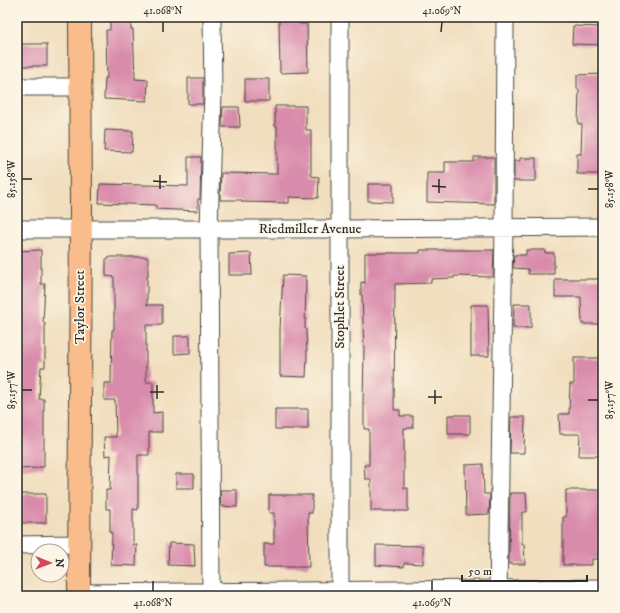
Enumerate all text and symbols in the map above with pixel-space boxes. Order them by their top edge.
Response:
text: 41.068°N [144,5,182,17]
text: 41.069°N [423,5,461,17]
text: 85.158°W [6,159,18,198]
text: 85.158°W [604,169,616,208]
street label: Riedmiller Avenue [259,220,361,238]
street label: Stophlet Street [331,265,349,349]
street label: Taylor Street [71,270,89,344]
text: 85.157°W [6,370,18,409]
text: 85.157°W [604,380,616,419]
north arrow [30,543,70,583]
scale bar [462,557,587,583]
text: N [52,559,66,568]
text: 50 m [468,564,492,579]
text: 41.068°N [134,597,172,609]
text: 41.069°N [413,597,451,609]

